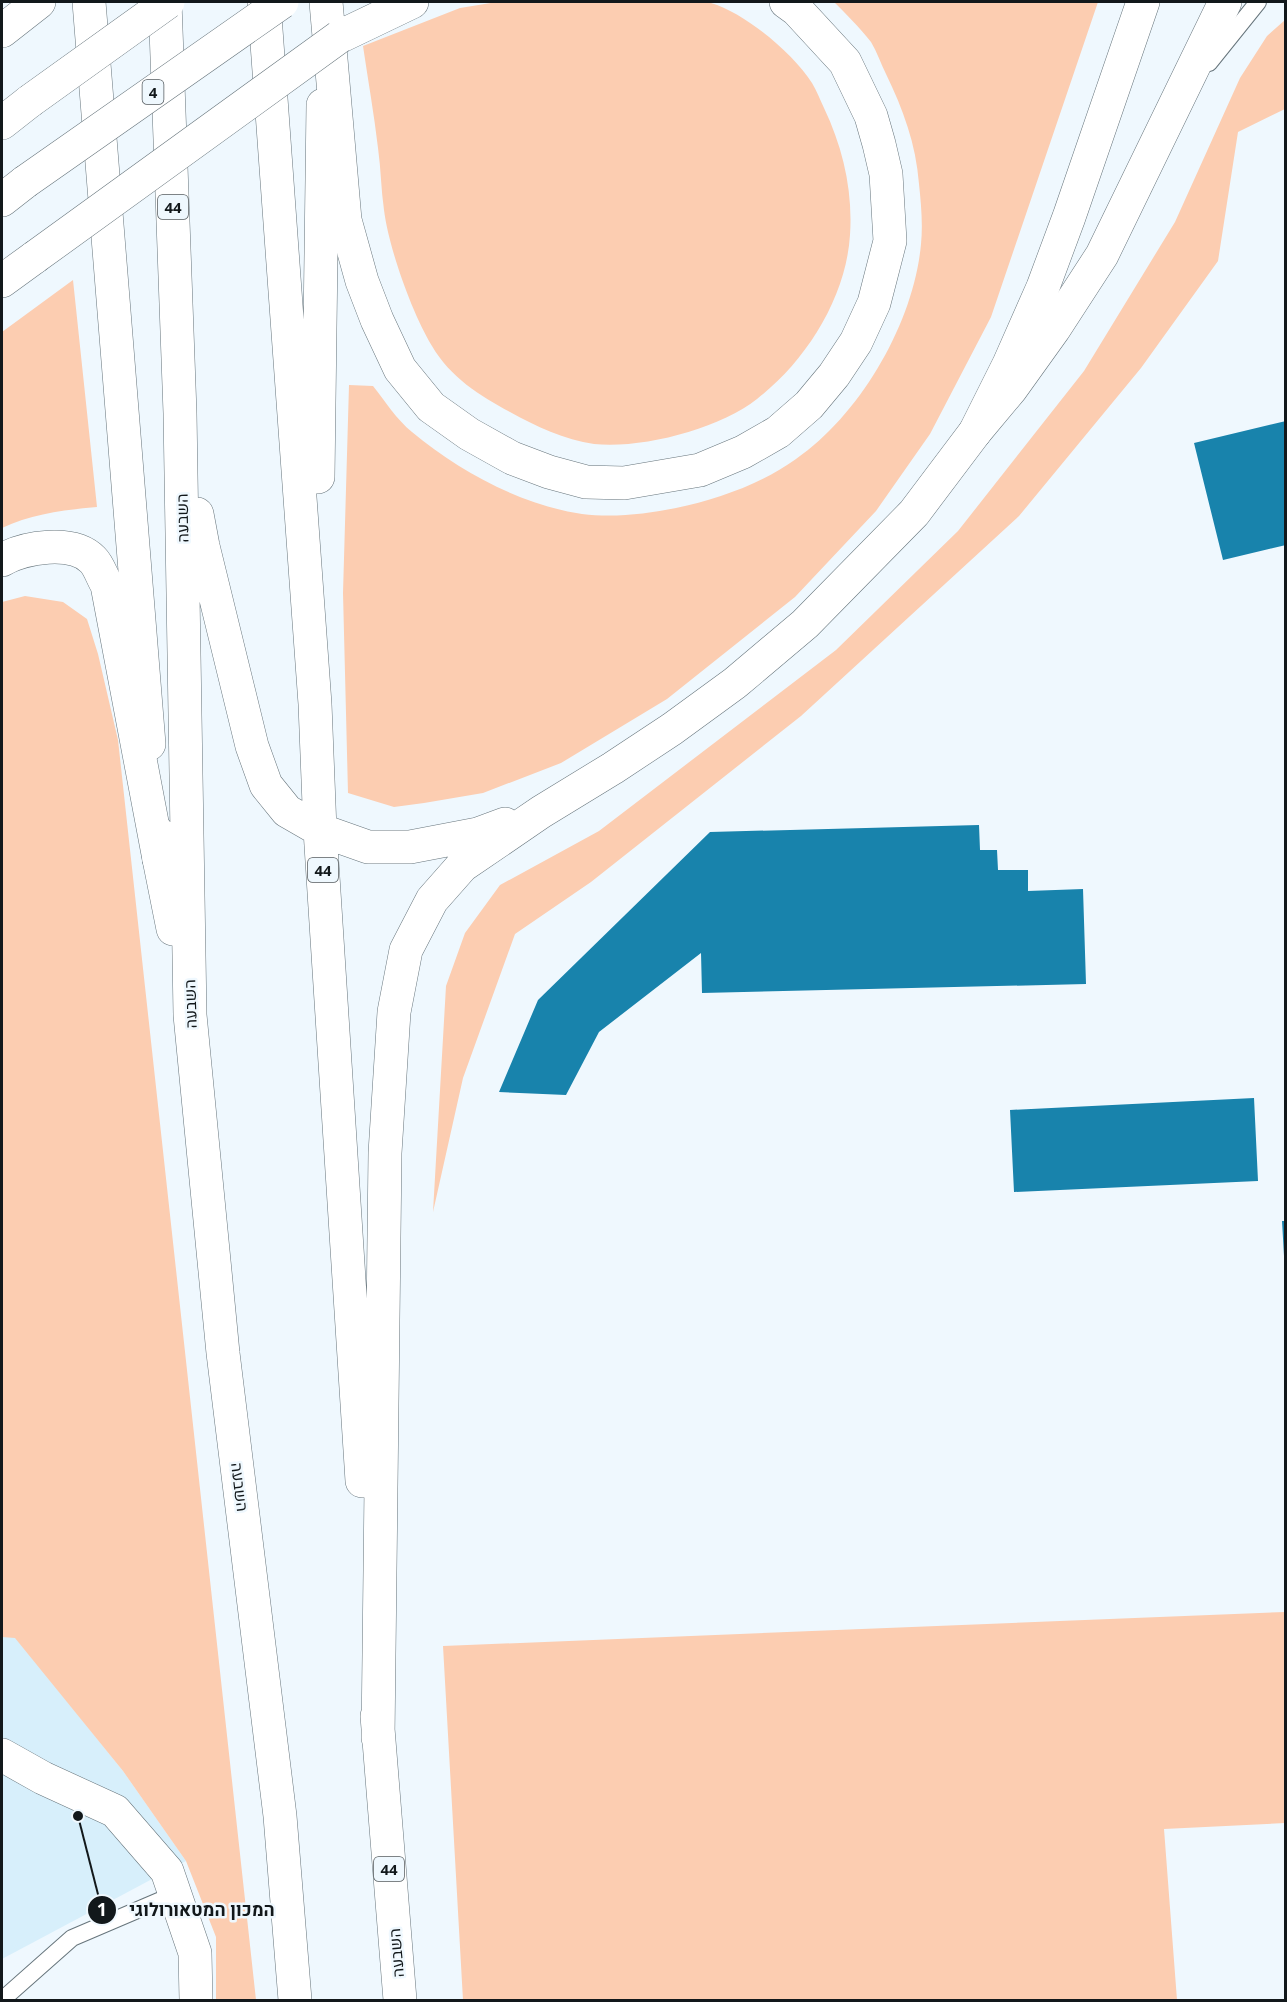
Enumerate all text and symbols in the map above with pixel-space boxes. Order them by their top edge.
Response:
road number: 4 [142,80,164,104]
road number: 44 [158,195,188,219]
street label: השבעה [171,493,193,543]
road number: 44 [308,858,338,882]
street label: השבעה [178,979,202,1029]
street label: השבעה [226,1461,254,1513]
road number: 44 [374,1857,404,1881]
callout: המכון המטאורולוגי [87,1892,286,1928]
text: 1 [97,1897,107,1921]
text: המכון המטאורולוגי [129,1897,275,1921]
street label: השבעה [383,1928,409,1978]

